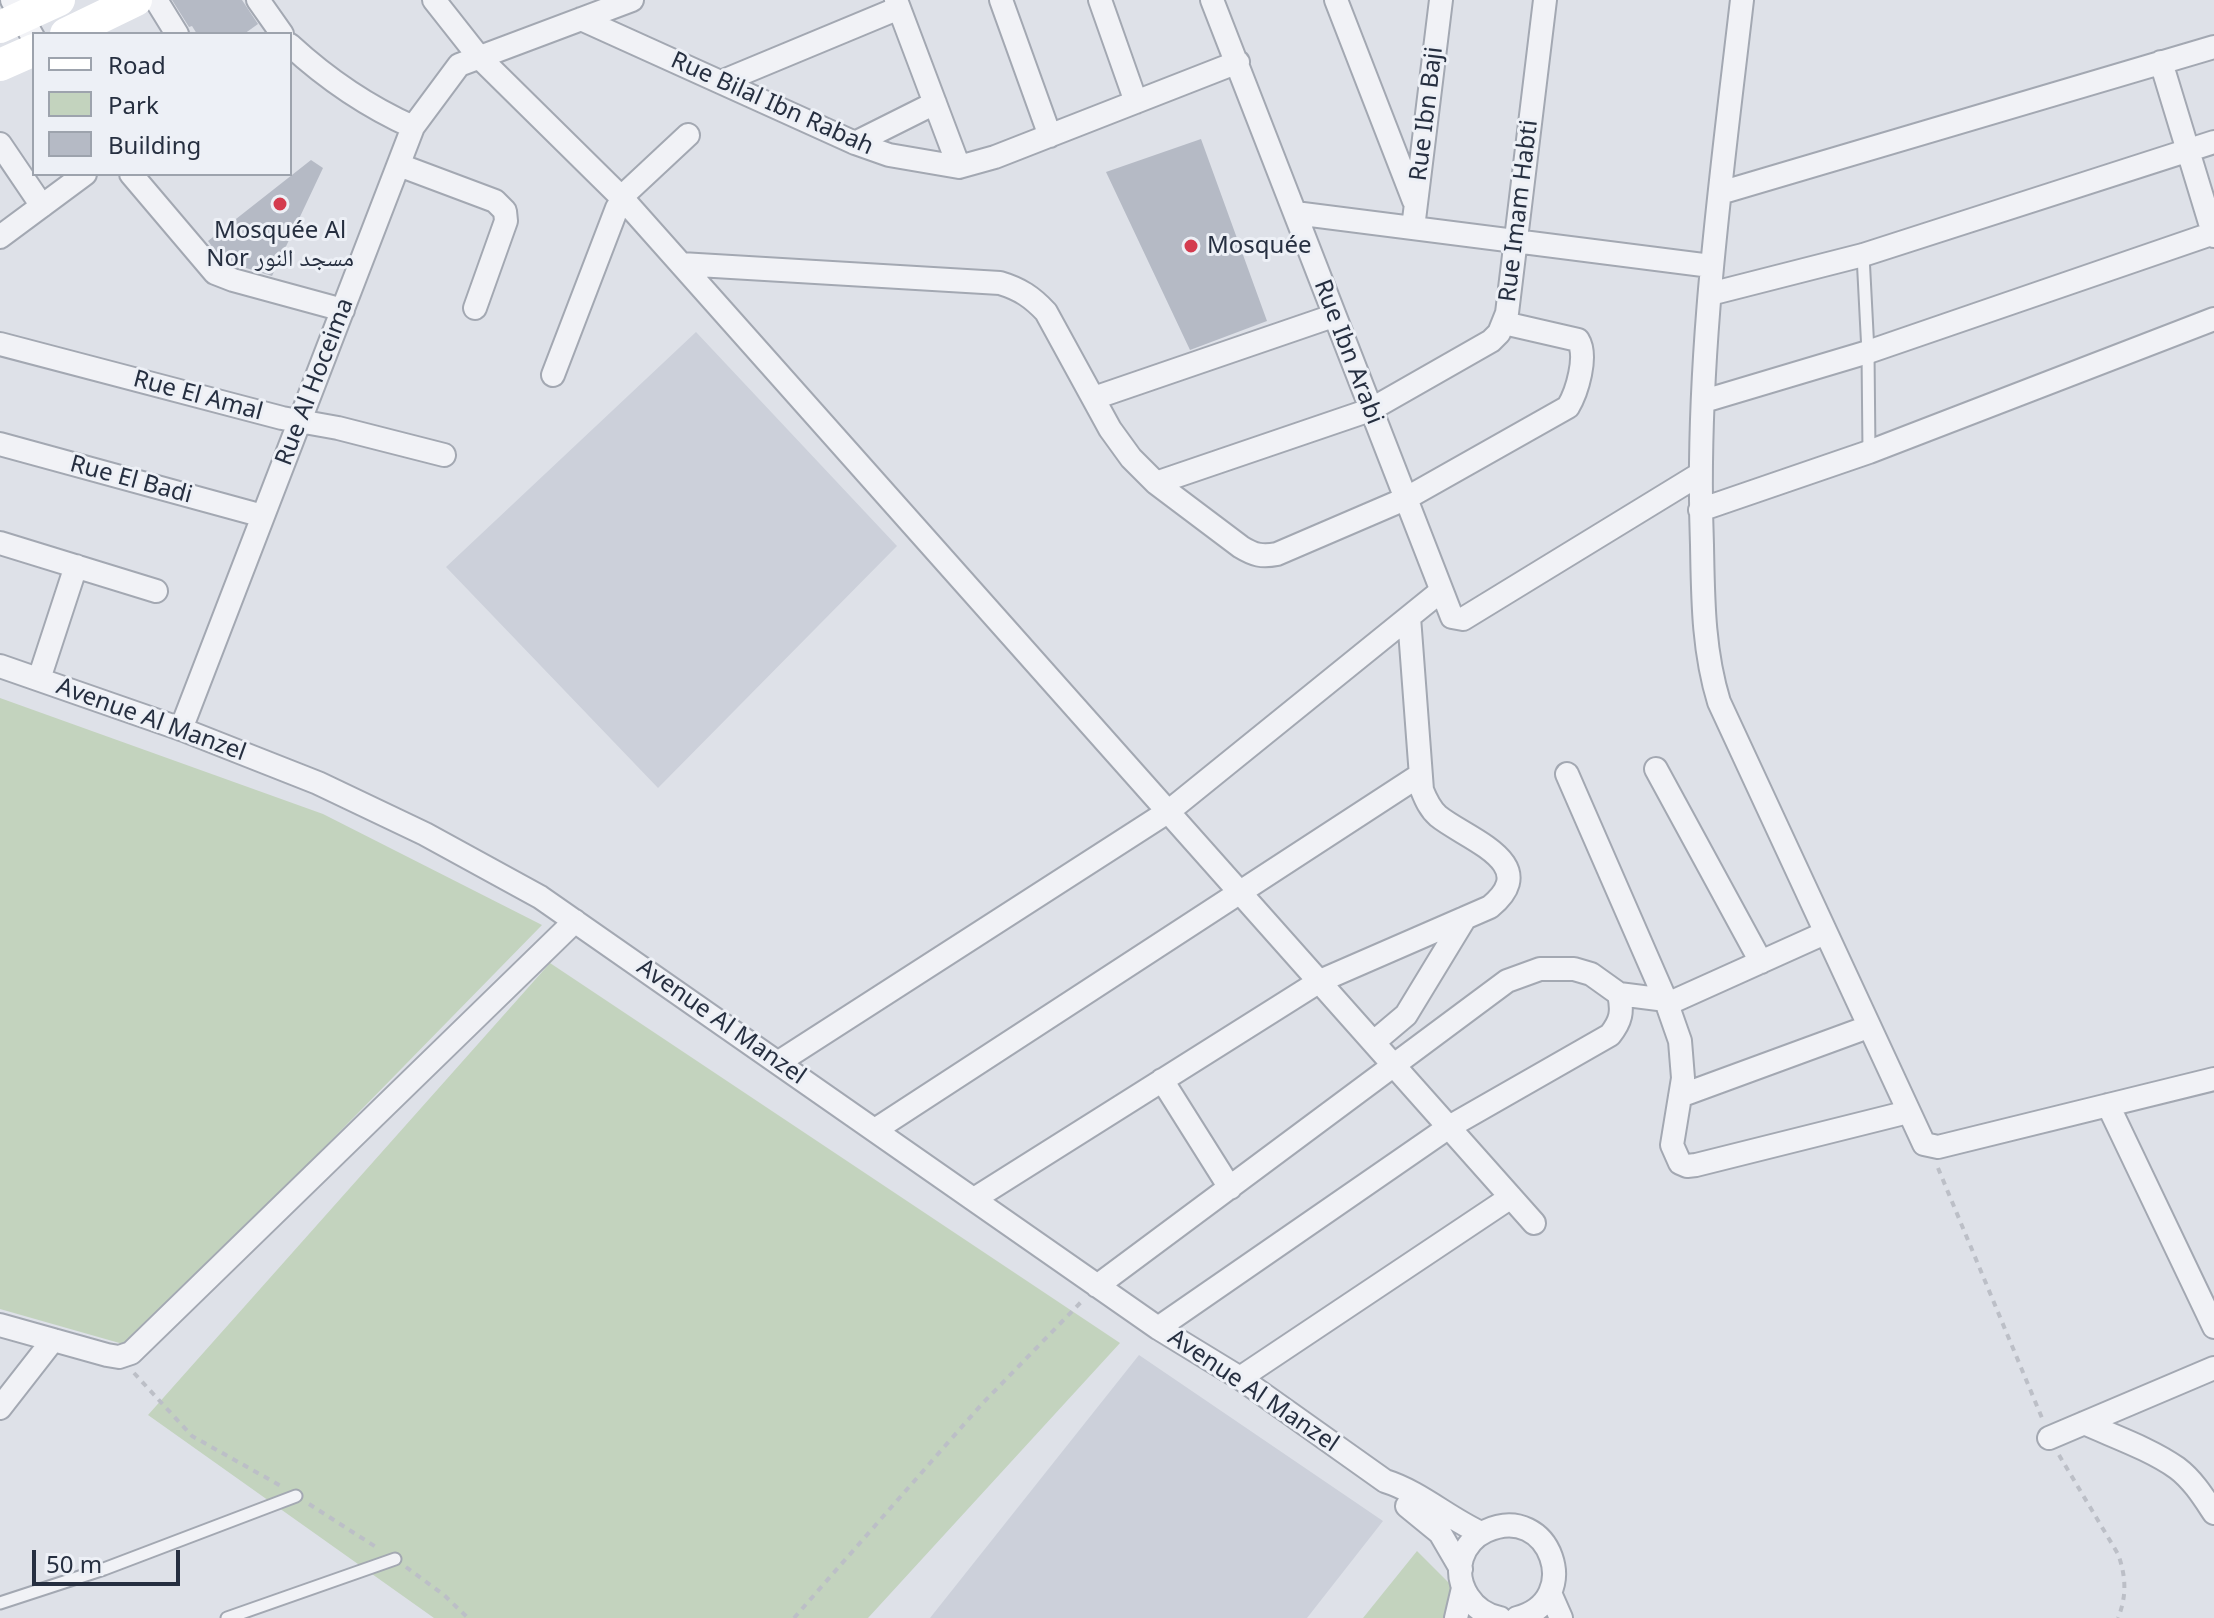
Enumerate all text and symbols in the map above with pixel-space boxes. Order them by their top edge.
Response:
legend [32,32,292,176]
street label: Rue Ibn Baji [1404,45,1450,183]
street label: Rue Bilal Ibn Rabah [666,46,878,162]
text: Road [108,48,166,81]
text: Park [108,88,159,121]
street label: Rue Imam Habti [1494,118,1544,304]
text: Building [108,128,201,161]
marker: Mosquée Al Nor مسجد النور [271,195,289,213]
place label: Mosquée Al Nor مسجد النور [206,217,354,273]
place label: Mosquée [1207,232,1311,260]
marker: Mosquée [1182,237,1200,255]
street label: Rue Ibn Arabi [1307,276,1389,428]
street label: Rue Al Hoceima [270,294,360,470]
street label: Rue El Amal [130,365,266,427]
street label: Rue El Badi [67,450,195,510]
street label: Avenue Al Manzel [52,672,250,768]
street label: Avenue Al Manzel [631,953,811,1091]
street label: Avenue Al Manzel [1162,1323,1344,1459]
scale bar [36,1534,184,1584]
text: 50 m [46,1547,102,1580]

